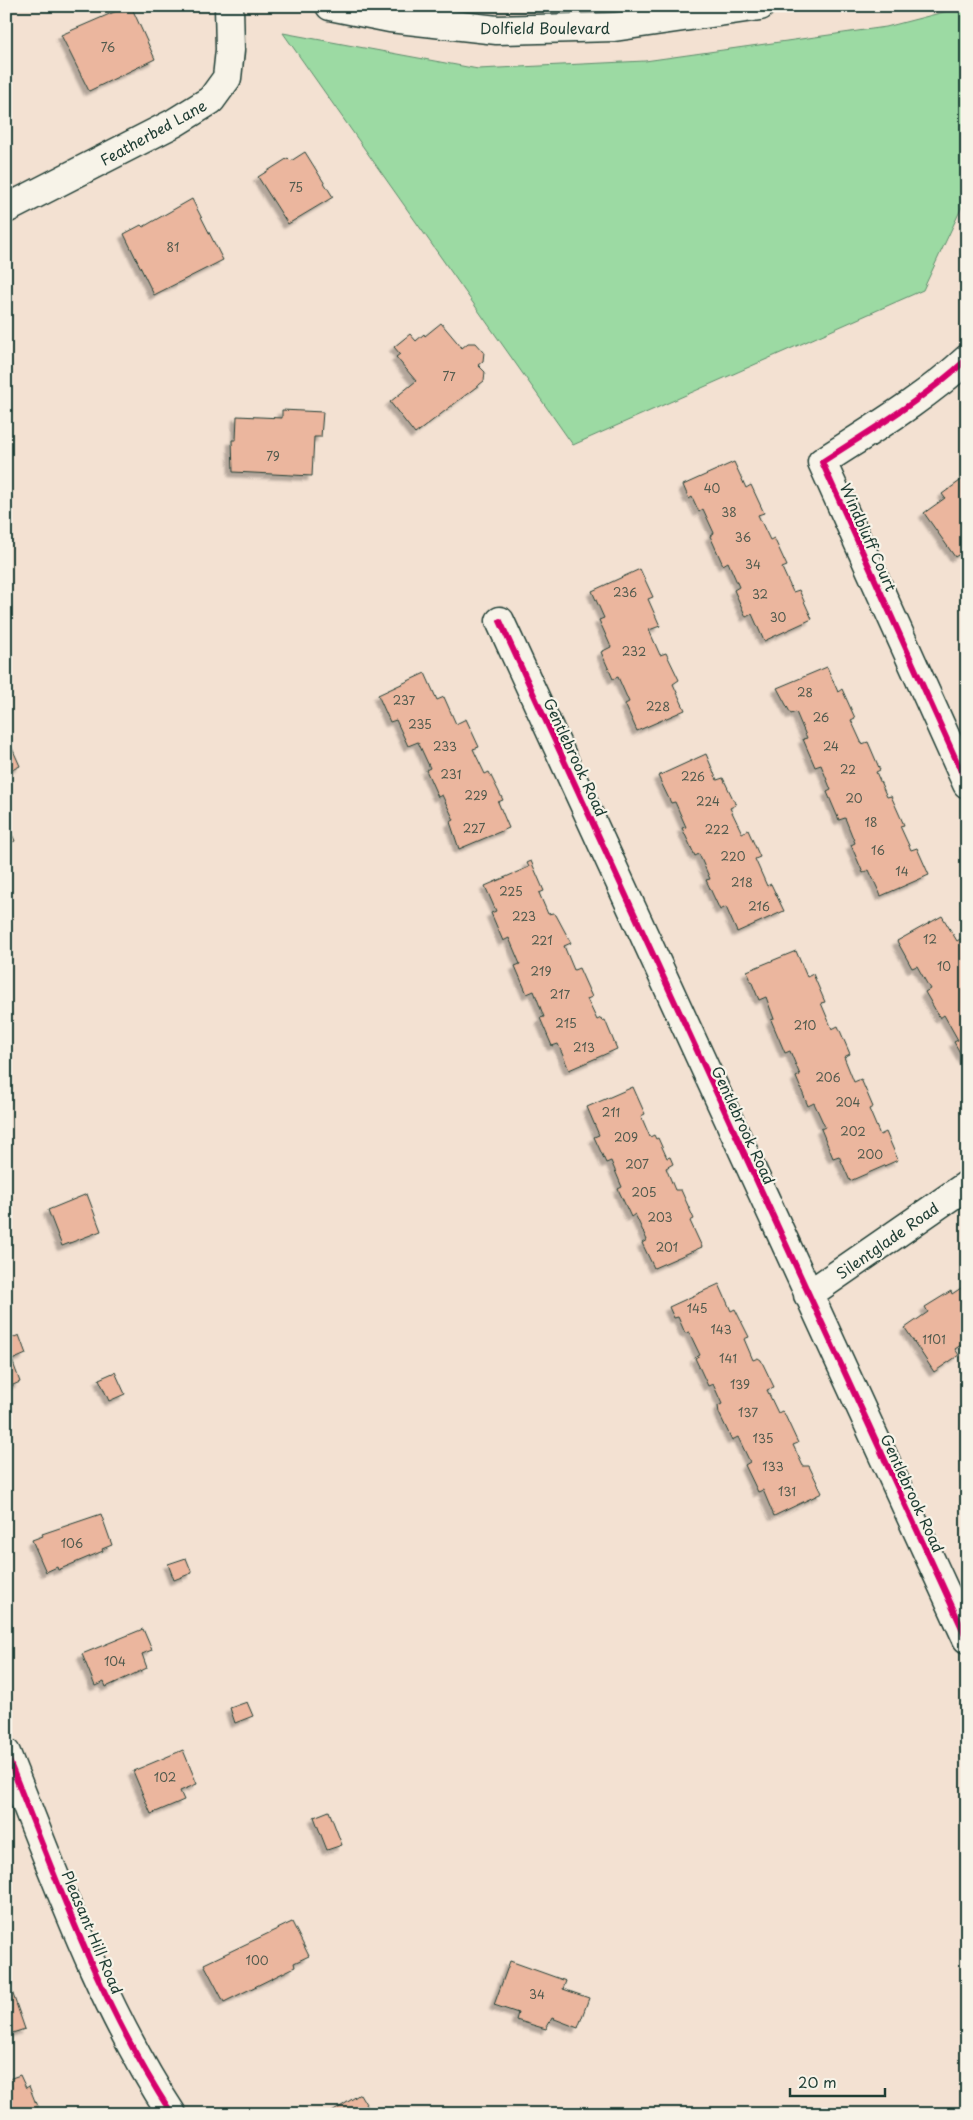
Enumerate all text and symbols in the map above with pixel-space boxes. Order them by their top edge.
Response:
street label: Dolfield Boulevard [480,16,610,39]
house number: 76 [101,38,115,56]
street label: Featherbed Lane [96,93,210,171]
house number: 75 [289,178,303,196]
house number: 81 [167,238,179,256]
house number: 77 [442,367,456,385]
house number: 79 [266,447,280,465]
house number: 40 [704,479,721,497]
street label: Windbluff Court [835,479,903,595]
house number: 38 [721,503,737,521]
house number: 36 [735,528,751,546]
house number: 34 [745,555,761,573]
house number: 236 [613,583,637,601]
house number: 32 [752,585,768,603]
house number: 30 [770,608,787,626]
house number: 232 [622,642,646,660]
house number: 28 [797,683,813,701]
house number: 237 [393,691,416,709]
street label: Gentlebrook Road [538,694,614,820]
house number: 228 [646,697,670,715]
house number: 26 [813,708,829,726]
house number: 235 [408,715,432,733]
house number: 233 [433,737,457,755]
house number: 24 [823,737,839,755]
house number: 22 [840,760,856,778]
house number: 231 [441,765,461,783]
house number: 226 [681,767,705,785]
house number: 229 [465,786,487,804]
house number: 20 [845,789,863,807]
house number: 224 [696,792,720,810]
house number: 18 [865,813,877,831]
house number: 227 [463,819,485,837]
house number: 222 [705,820,729,838]
house number: 16 [871,841,885,859]
house number: 220 [721,847,746,865]
house number: 14 [895,862,909,880]
house number: 218 [731,873,753,891]
house number: 225 [499,882,523,900]
house number: 216 [748,897,770,915]
house number: 223 [512,907,536,925]
house number: 12 [923,930,937,948]
house number: 221 [531,931,553,949]
house number: 10 [937,957,951,975]
house number: 219 [531,962,551,980]
house number: 217 [550,985,571,1003]
house number: 215 [555,1014,577,1032]
house number: 210 [794,1016,817,1034]
house number: 213 [573,1038,595,1056]
street label: Gentlebrook Road [706,1062,782,1188]
house number: 206 [815,1068,841,1086]
house number: 204 [835,1093,861,1111]
house number: 211 [602,1103,620,1121]
house number: 202 [840,1122,866,1140]
house number: 209 [614,1128,638,1146]
house number: 200 [857,1145,883,1163]
house number: 207 [625,1155,649,1173]
house number: 205 [632,1183,656,1201]
street label: Silentglade Road [831,1196,943,1284]
house number: 203 [648,1208,672,1226]
house number: 201 [656,1238,678,1256]
house number: 145 [687,1299,707,1317]
house number: 143 [710,1320,732,1338]
house number: 1101 [922,1330,946,1348]
house number: 141 [719,1349,737,1367]
house number: 139 [730,1375,750,1393]
house number: 137 [738,1403,758,1421]
house number: 135 [753,1429,773,1447]
street label: Gentlebrook Road [875,1430,951,1556]
house number: 133 [762,1457,784,1475]
house number: 131 [778,1482,796,1500]
house number: 106 [61,1534,83,1552]
house number: 104 [104,1652,126,1670]
house number: 102 [154,1768,176,1786]
street label: Pleasant Hill Road [57,1867,129,1997]
house number: 100 [246,1951,269,1969]
house number: 34 [529,1985,545,2003]
scale bar [790,2065,886,2097]
text: 20 m [798,2070,837,2093]

